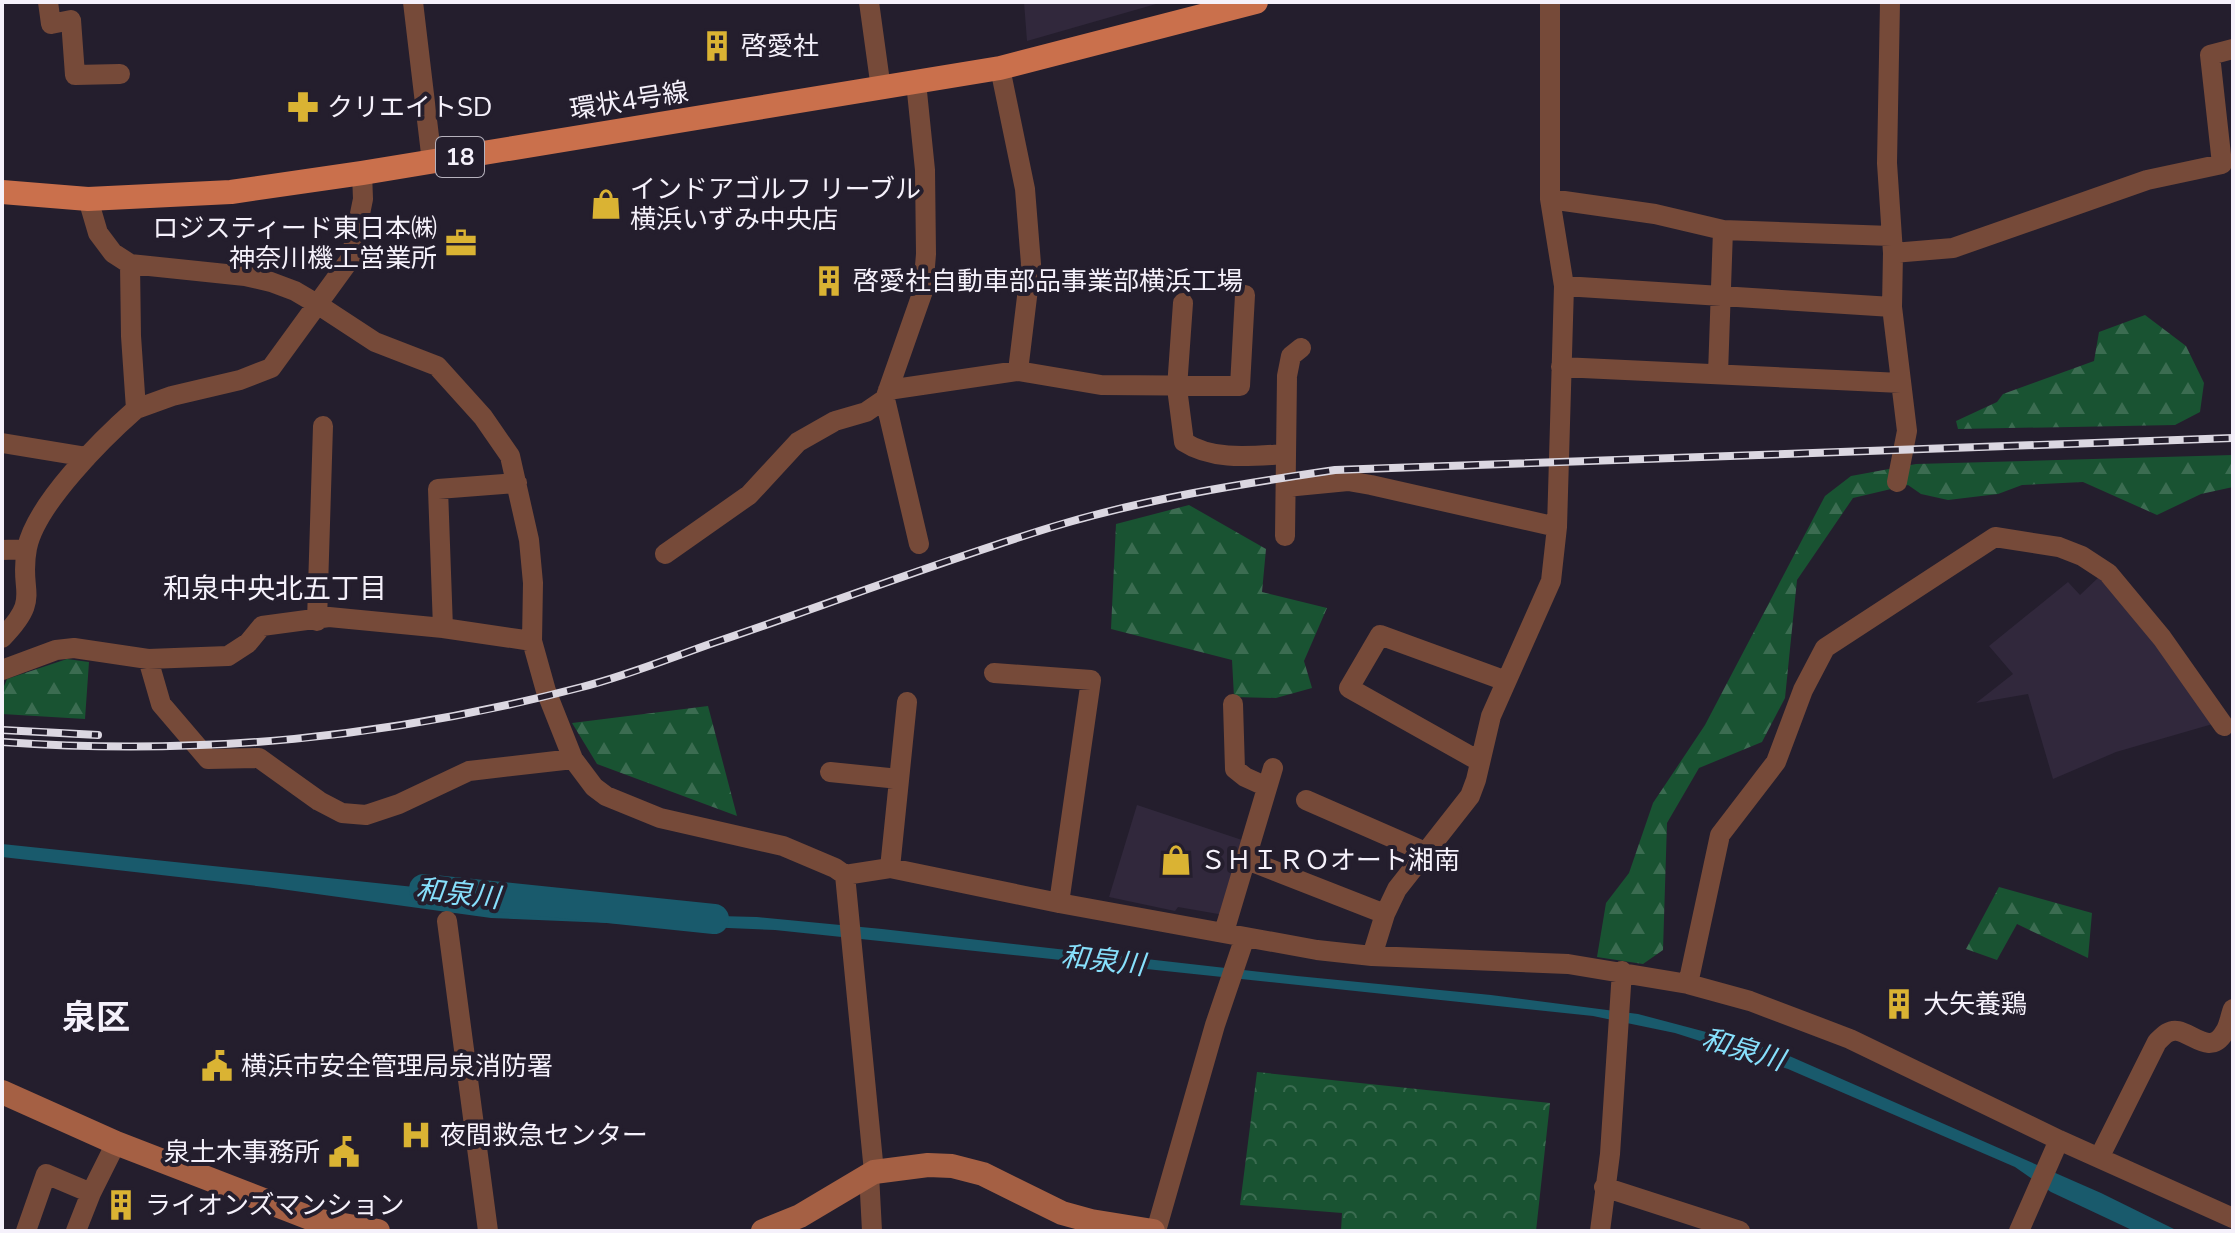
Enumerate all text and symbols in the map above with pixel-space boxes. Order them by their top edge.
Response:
building icon: 啓愛社 [700,29,734,63]
place label: 啓愛社 [741,29,819,64]
street label: 環状4号線 [567,74,691,128]
pharmacy icon: クリエイトSD [286,90,320,124]
place label: クリエイトSD [327,90,492,125]
road number: 18 [436,137,484,177]
place label: インドアゴルフ リーブル 横浜いずみ中央店 [630,172,921,237]
shop icon: インドアゴルフ リーブル 横浜いずみ中央店 [589,187,623,221]
place label: ロジスティード東日本㈱ 神奈川機工営業所 [153,211,437,276]
office icon: ロジスティード東日本㈱ 神奈川機工営業所 [444,226,478,260]
building icon: 啓愛社自動車部品事業部横浜工場 [812,264,846,298]
place label: 啓愛社自動車部品事業部横浜工場 [853,264,1243,299]
district label: 和泉中央北五丁目 [163,570,387,608]
shop icon: ＳＨＩＲＯオート湘南 [1159,843,1193,877]
place label: ＳＨＩＲＯオート湘南 [1200,843,1460,878]
water label: 和泉川 [414,871,505,918]
water label: 和泉川 [1059,938,1150,985]
building icon: 大矢養鶏 [1882,987,1916,1021]
place label: 大矢養鶏 [1923,987,2027,1022]
district label: 泉区 [62,995,130,1041]
water label: 和泉川 [1697,1020,1791,1081]
public building icon: 横浜市安全管理局泉消防署 [200,1049,234,1083]
place label: 横浜市安全管理局泉消防署 [241,1049,553,1084]
hospital icon: 夜間救急センター [399,1118,433,1152]
place label: 夜間救急センター [440,1118,648,1153]
place label: 泉土木事務所 [164,1135,320,1170]
public building icon: 泉土木事務所 [327,1135,361,1169]
building icon: ライオンズマンション [104,1188,138,1222]
place label: ライオンズマンション [145,1188,404,1223]

